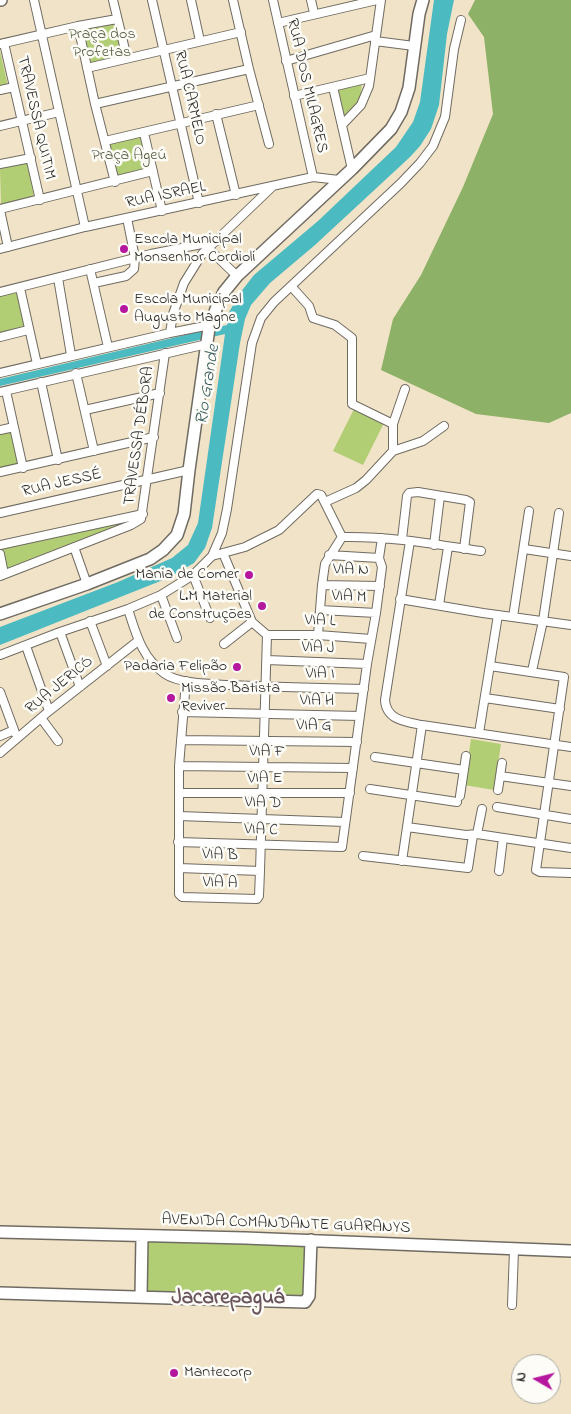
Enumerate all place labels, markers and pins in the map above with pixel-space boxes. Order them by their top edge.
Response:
place label: Escola Municipal Monsenhor Cordioli [134,230,255,268]
marker: Escola Municipal Monsenhor Cordioli [118,243,130,255]
place label: Escola Municipal Augusto Magne [134,290,242,328]
marker: Escola Municipal Augusto Magne [118,303,130,315]
place label: Mania de Comer [135,565,239,585]
marker: Mania de Comer [243,569,255,581]
place label: L.M Material de Construções [149,587,252,625]
marker: L.M Material de Construções [256,600,268,612]
place label: Padaria Felipão [124,657,227,677]
marker: Padaria Felipão [231,661,243,673]
place label: Missão Batista Reviver [181,679,280,717]
marker: Missão Batista Reviver [165,692,177,704]
place label: Mantecorp [184,1363,252,1383]
marker: Mantecorp [168,1367,180,1379]

